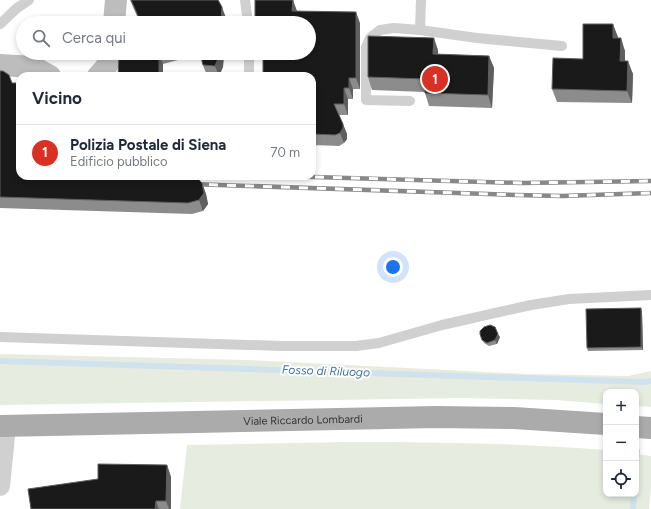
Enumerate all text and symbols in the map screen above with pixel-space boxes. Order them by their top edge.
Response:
search box [16,16,316,60]
icon: search [30,27,52,49]
text: Cerca qui [62,29,126,47]
pin: 1 [422,64,448,94]
text: Vicino [32,88,82,108]
text: Polizia Postale di Siena [70,136,226,154]
text: 1 [42,145,48,160]
text: 70 m [270,145,300,160]
text: Edificio pubblico [70,154,168,169]
your location [383,257,403,277]
water label: Fosso di Riluogo [282,362,370,380]
map controls [603,389,639,497]
button: + [603,389,639,425]
street label: Viale Riccardo Lombardi [243,413,363,428]
button: − [603,425,639,461]
button: locate [603,461,639,497]

